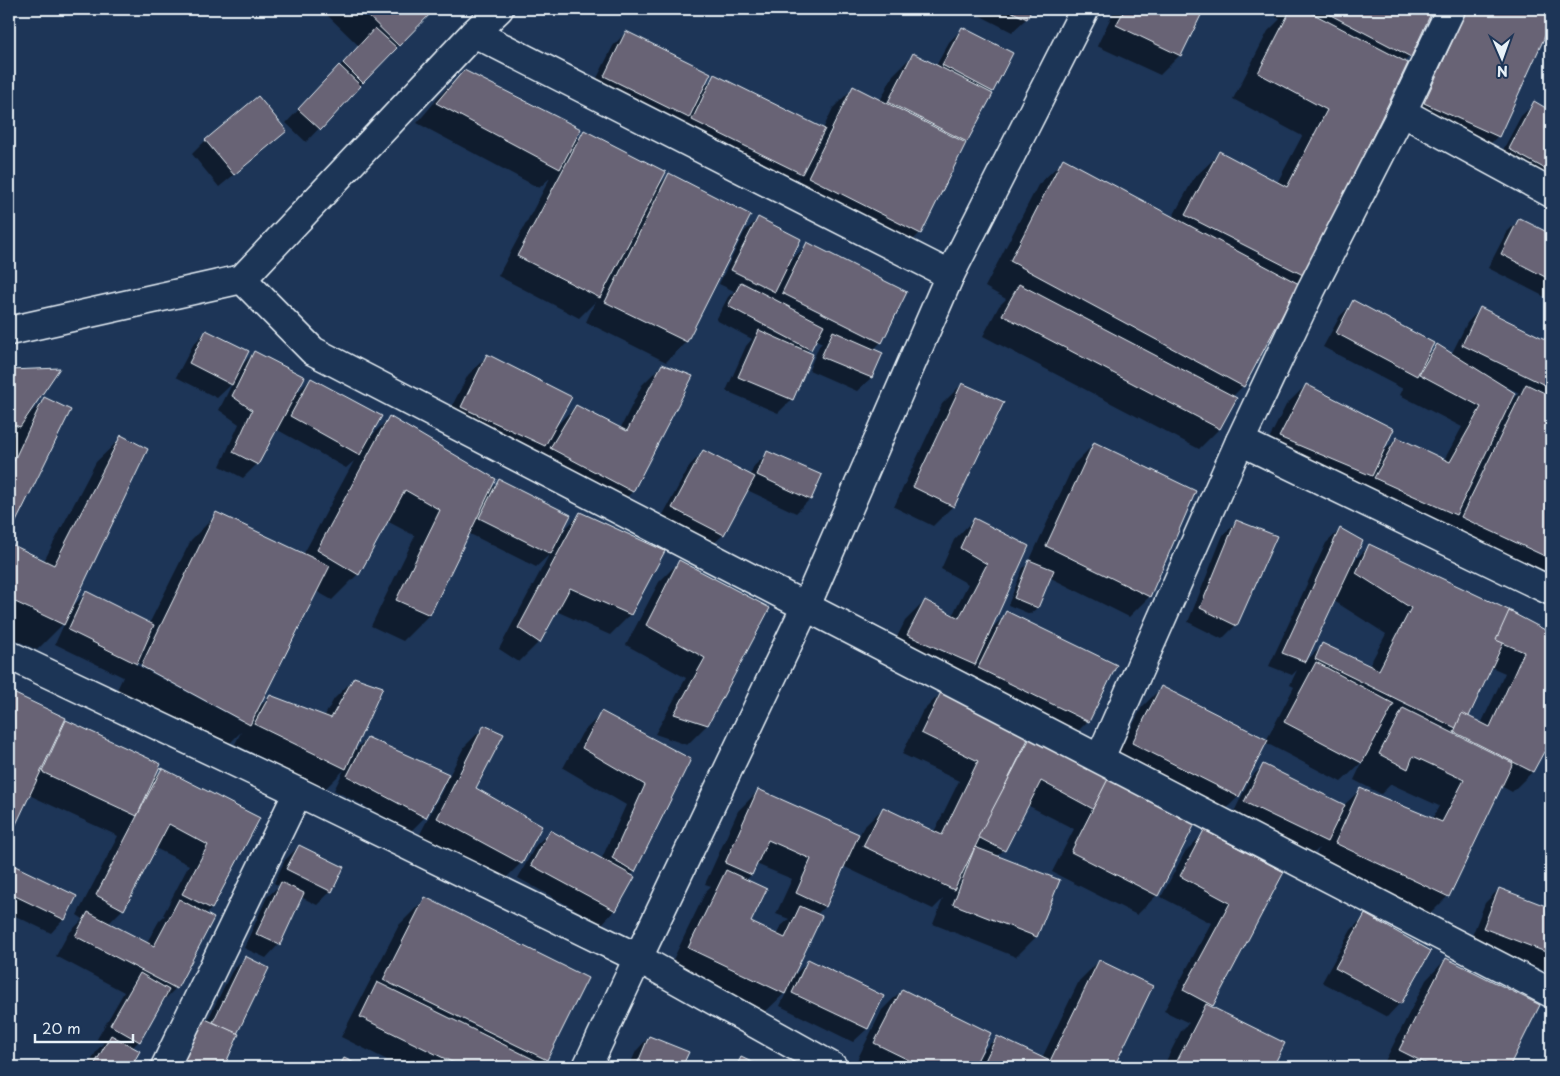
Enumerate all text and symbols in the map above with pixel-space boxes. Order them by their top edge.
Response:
north arrow [1478,32,1528,82]
text: N [1497,61,1508,82]
scale bar [35,1011,132,1043]
text: 20 m [42,1016,81,1039]

